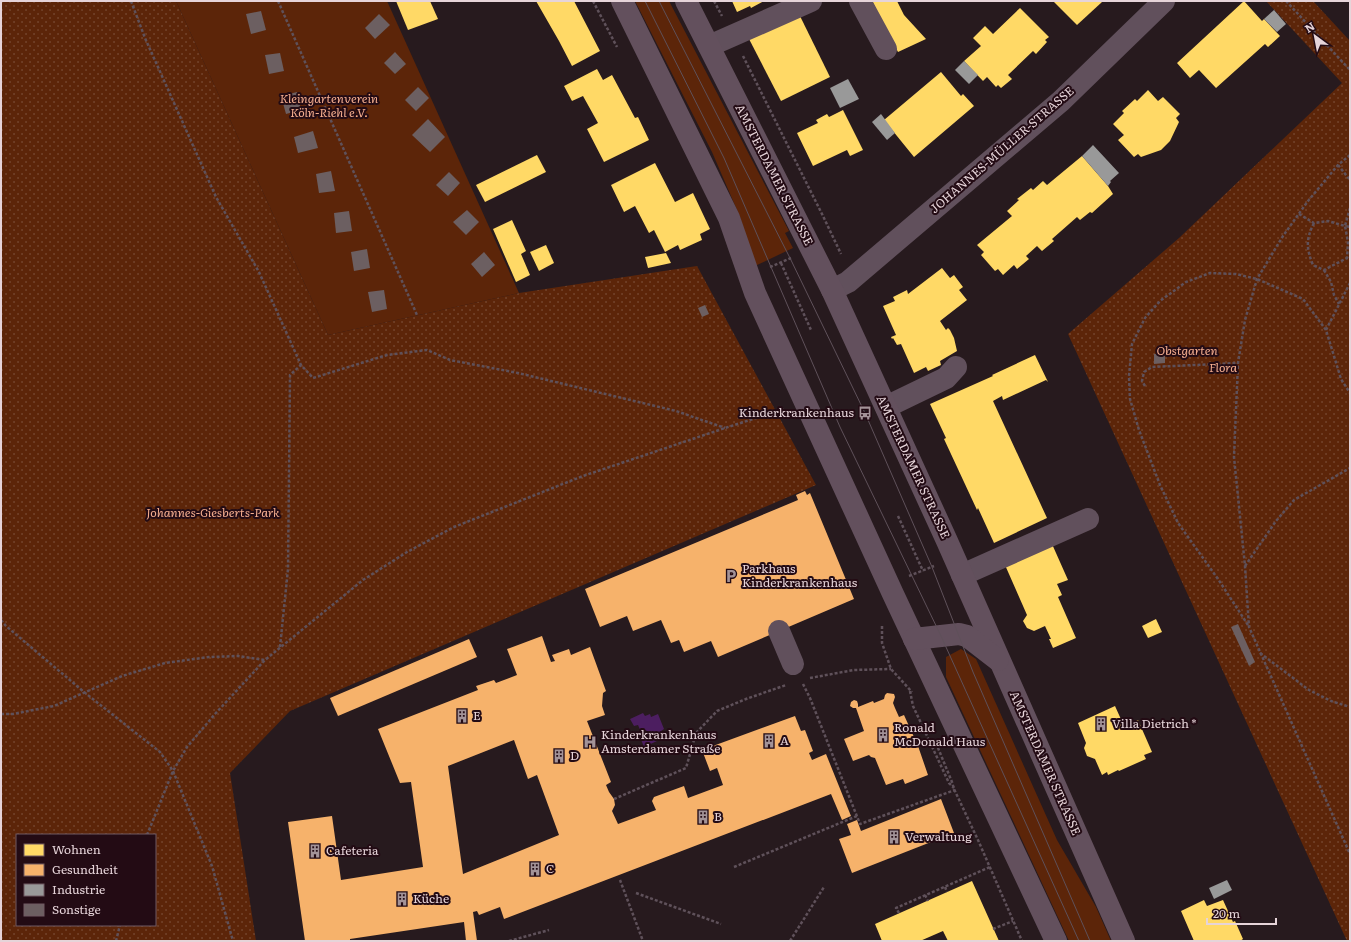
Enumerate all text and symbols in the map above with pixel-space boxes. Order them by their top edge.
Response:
north arrow [1295,16,1335,56]
text: N [1301,17,1317,36]
street label: JOHANNES-MÜLLER-STRASSE [925,81,1078,217]
park label: Kleingartenverein Köln-Riehl e.V. [280,89,378,121]
street label: AMSTERDAMER STRASSE [731,101,819,249]
park label: Obstgarten [1156,341,1218,359]
park label: Flora [1209,358,1237,376]
street label: AMSTERDAMER STRASSE [873,392,955,542]
place label: Kinderkrankenhaus [739,403,855,421]
bus stop icon: Kinderkrankenhaus [857,405,873,421]
park label: Johannes-Giesberts-Park [146,503,280,521]
place label: Parkhaus Kinderkrankenhaus [742,559,858,591]
parking icon: Parkhaus Kinderkrankenhaus [723,568,739,584]
street label: AMSTERDAMER STRASSE [1006,687,1086,838]
place label: E [473,706,481,724]
building icon: E [454,708,470,724]
place label: Villa Dietrich * [1112,714,1197,732]
building icon: Villa Dietrich * [1093,716,1109,732]
place label: Ronald McDonald Haus [894,718,986,750]
place label: Kinderkrankenhaus Amsterdamer Straße [601,725,720,757]
building icon: Ronald McDonald Haus [875,727,891,743]
place label: A [780,731,789,749]
building icon: A [761,733,777,749]
hospital icon: Kinderkrankenhaus Amsterdamer Straße [582,734,598,750]
place label: D [570,746,579,764]
building icon: D [551,748,567,764]
place label: B [714,807,722,825]
building icon: B [695,809,711,825]
place label: Verwaltung [905,827,972,845]
building icon: Verwaltung [886,829,902,845]
legend [16,834,156,926]
text: Wohnen [52,840,101,858]
place label: Cafeteria [326,841,379,859]
building icon: Cafeteria [307,843,323,859]
place label: C [546,859,554,877]
text: Gesundheit [52,860,118,878]
building icon: C [527,861,543,877]
text: Industrie [52,880,105,898]
place label: Küche [413,889,449,907]
building icon: Küche [394,891,410,907]
text: Sonstige [52,900,101,918]
scale bar [1207,900,1276,926]
text: 20 m [1213,904,1240,922]

